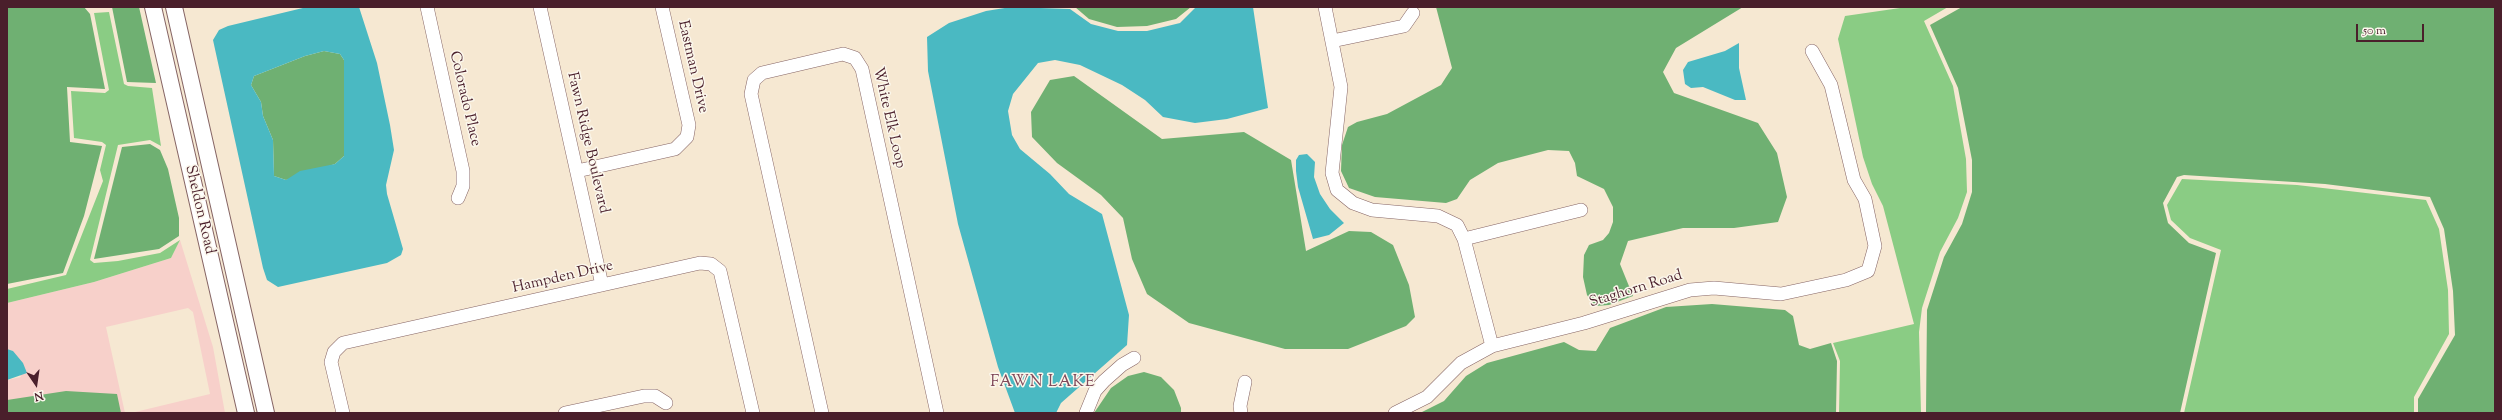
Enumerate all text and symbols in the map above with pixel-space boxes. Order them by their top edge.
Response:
scale bar [2358,16,2426,42]
street label: Eastman Drive [673,19,711,115]
text: 50 m [2363,22,2386,40]
street label: Colorado Place [444,50,484,148]
street label: White Elk Loop [868,66,908,170]
street label: Fawn Ridge Boulevard [562,71,612,215]
street label: Sheldon Road [180,164,218,256]
street label: Hampden Drive [511,258,615,298]
street label: Staghorn Road [1587,267,1685,313]
north arrow [16,364,56,404]
district label: FAWN LAKE [990,373,1096,393]
text: N [33,387,45,404]

